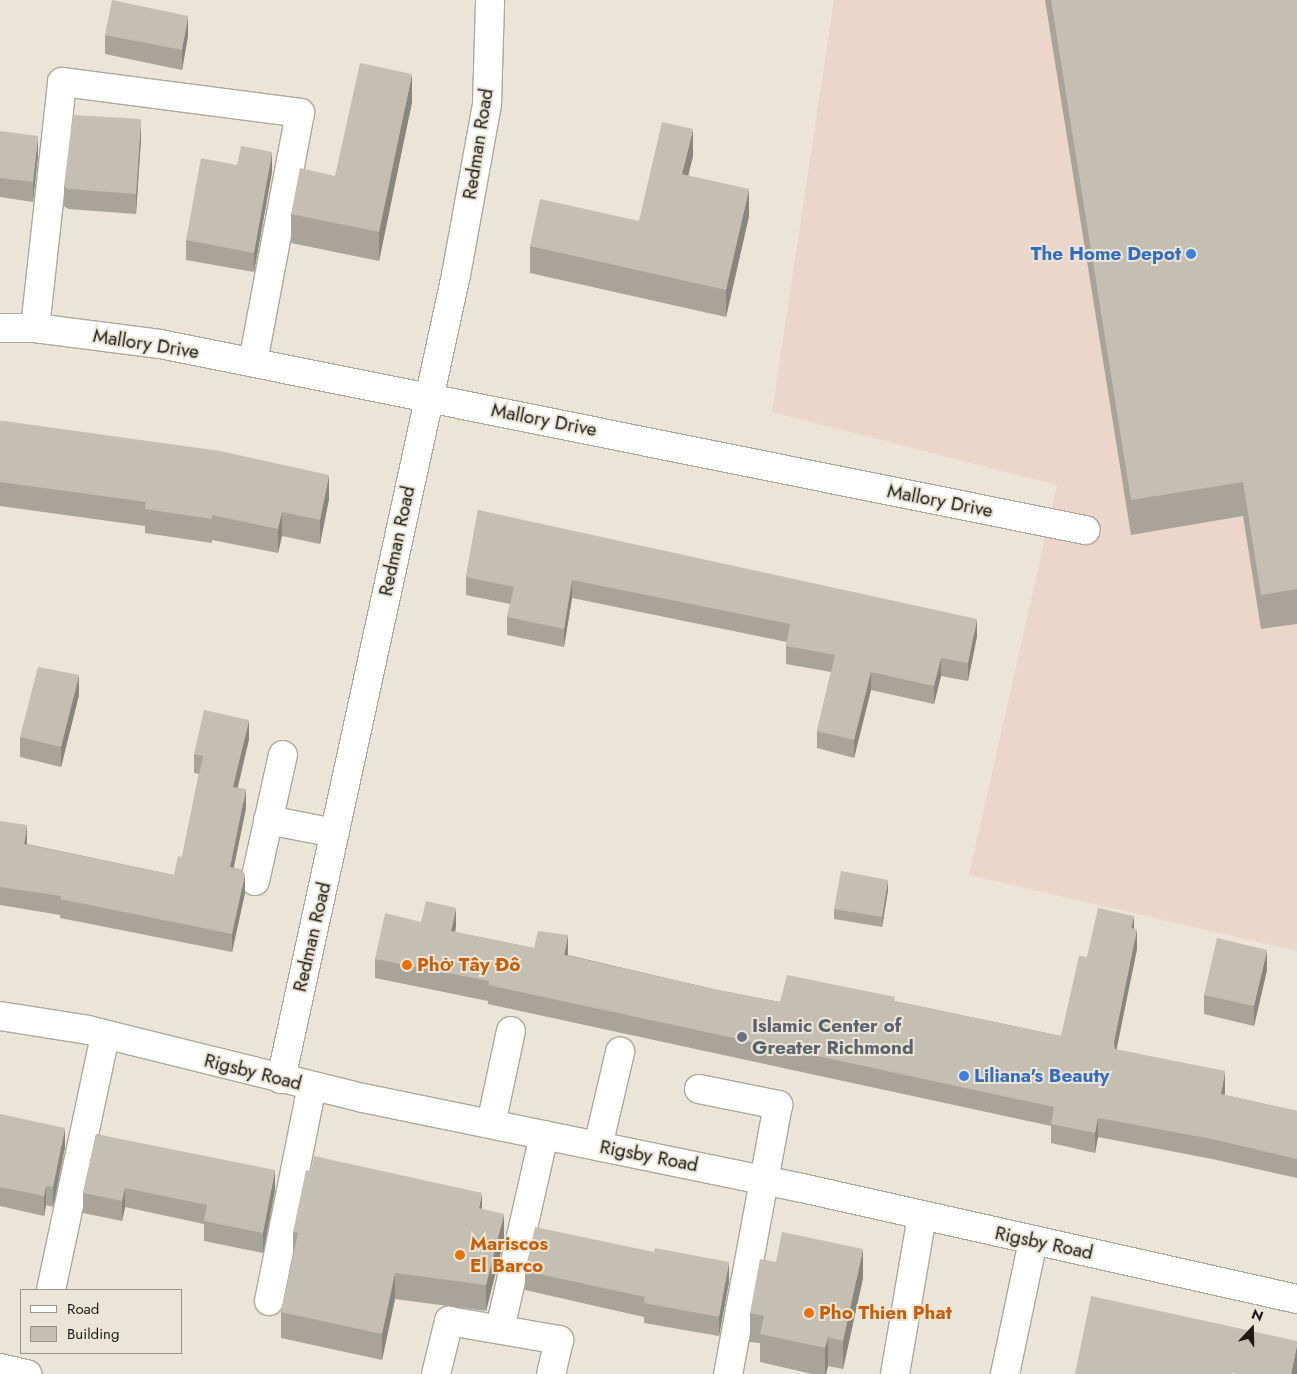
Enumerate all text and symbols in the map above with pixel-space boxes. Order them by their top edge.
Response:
street label: Redman Road [458,87,498,201]
place label: The Home Depot [1031,243,1181,265]
marker: The Home Depot [1185,248,1197,260]
street label: Mallory Drive [91,324,201,364]
street label: Mallory Drive [489,399,599,441]
street label: Mallory Drive [885,480,995,522]
street label: Redman Road [374,484,420,598]
street label: Redman Road [288,880,336,994]
place label: Phở Tây Đô [417,954,520,976]
marker: Phở Tây Đô [401,959,413,971]
place label: Islamic Center of Greater Richmond [752,1015,914,1059]
marker: Islamic Center of Greater Richmond [736,1031,748,1043]
street label: Rigsby Road [202,1049,304,1095]
place label: Liliana's Beauty [974,1065,1109,1087]
marker: Liliana's Beauty [958,1070,970,1082]
street label: Rigsby Road [598,1135,700,1177]
street label: Rigsby Road [993,1221,1095,1265]
place label: Mariscos El Barco [470,1233,548,1277]
marker: Mariscos El Barco [454,1249,466,1261]
legend [20,1289,182,1354]
text: Road [67,1298,99,1320]
place label: Pho Thien Phat [819,1302,952,1324]
north arrow [1227,1304,1277,1354]
text: N [1249,1304,1266,1326]
marker: Pho Thien Phat [803,1307,815,1319]
text: Building [67,1323,119,1345]

